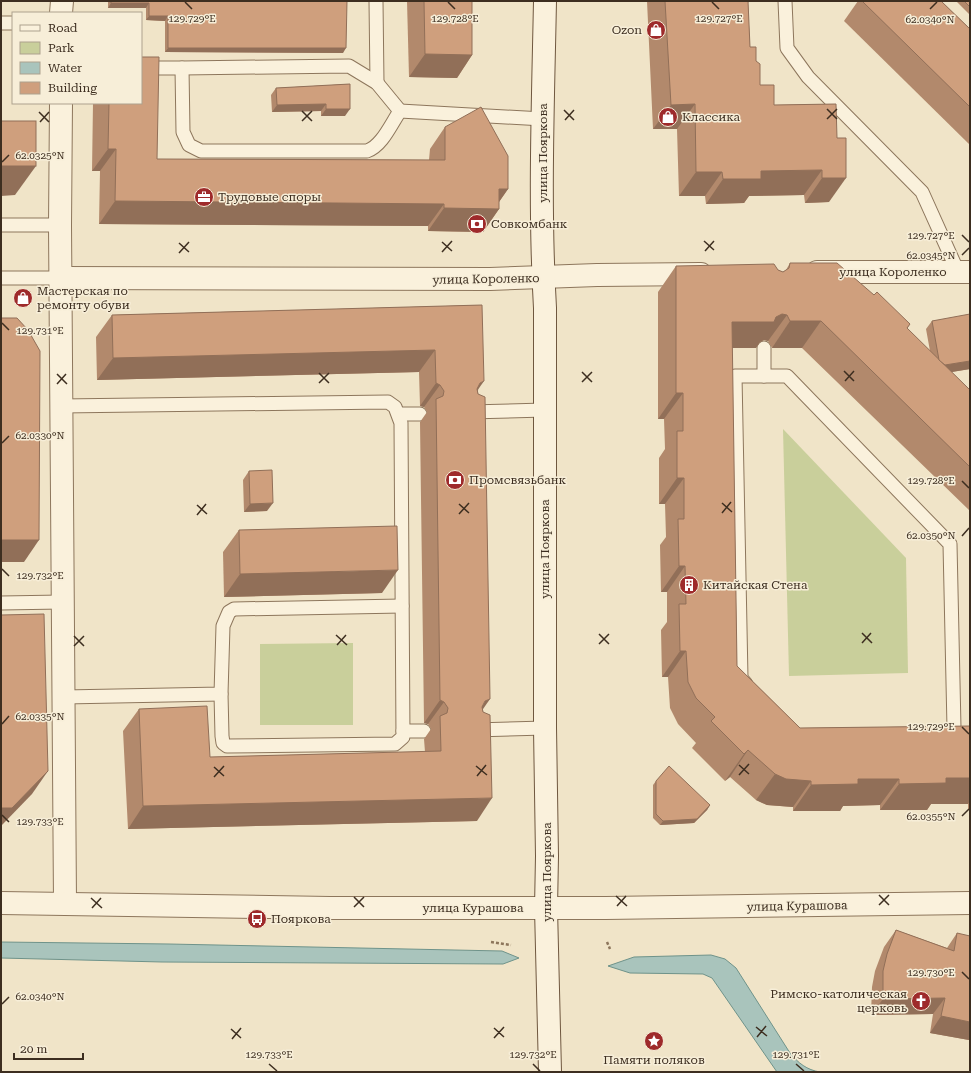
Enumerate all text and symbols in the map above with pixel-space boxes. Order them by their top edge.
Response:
legend [12,12,142,104]
text: 129.729°E [168,13,216,24]
text: 129.728°E [431,13,479,24]
text: 129.727°E [695,13,743,24]
text: 62.0340°N [905,14,955,25]
shop icon: Ozon [645,19,667,41]
text: Road [48,21,78,35]
place label: Ozon [612,23,642,37]
text: Park [48,41,75,55]
text: Water [48,61,82,75]
text: Building [48,81,97,95]
street label: улица Пояркова [536,103,550,203]
shop icon: Классика [657,106,679,128]
place label: Классика [682,110,740,124]
text: 62.0325°N [15,150,65,161]
office icon: Трудовые споры [193,186,215,208]
place label: Трудовые споры [218,190,321,204]
bank icon: Совкомбанк [466,213,488,235]
place label: Совкомбанк [491,217,568,231]
text: 129.727°E [907,230,955,241]
text: 62.0345°N [906,250,956,261]
street label: улица Короленко [839,265,947,279]
street label: улица Короленко [432,271,540,287]
place label: Мастерская по ремонту обуви [37,284,130,312]
shop icon: Мастерская по ремонту обуви [12,287,34,309]
text: 129.731°E [16,325,64,336]
text: 62.0330°N [15,430,65,441]
bank icon: Промсвязьбанк [444,469,466,491]
place label: Промсвязьбанк [469,473,566,487]
text: 129.728°E [907,475,955,486]
street label: улица Пояркова [538,499,552,599]
text: 62.0350°N [906,530,956,541]
text: 129.732°E [16,570,64,581]
building icon: Китайская Стена [678,574,700,596]
place label: Китайская Стена [703,578,808,592]
text: 62.0335°N [15,711,65,722]
text: 129.729°E [907,721,955,732]
text: 62.0355°N [906,811,956,822]
text: 129.733°E [16,816,64,827]
street label: улица Пояркова [540,822,554,922]
street label: улица Курашова [746,898,848,914]
street label: улица Курашова [423,901,524,915]
bus stop icon: Пояркова [246,908,268,930]
place label: Пояркова [271,912,331,926]
text: 129.730°E [907,967,955,978]
place label: Римско-католическая церковь [770,987,908,1015]
church icon: Римско-католическая церковь [910,990,932,1012]
text: 62.0340°N [15,991,65,1002]
place icon: Памяти поляков [643,1030,665,1052]
scale bar [14,1035,83,1061]
text: 20 m [20,1042,47,1056]
text: 129.733°E [245,1049,293,1060]
text: 129.732°E [509,1049,557,1060]
text: 129.731°E [772,1049,820,1060]
place label: Памяти поляков [603,1053,705,1067]

